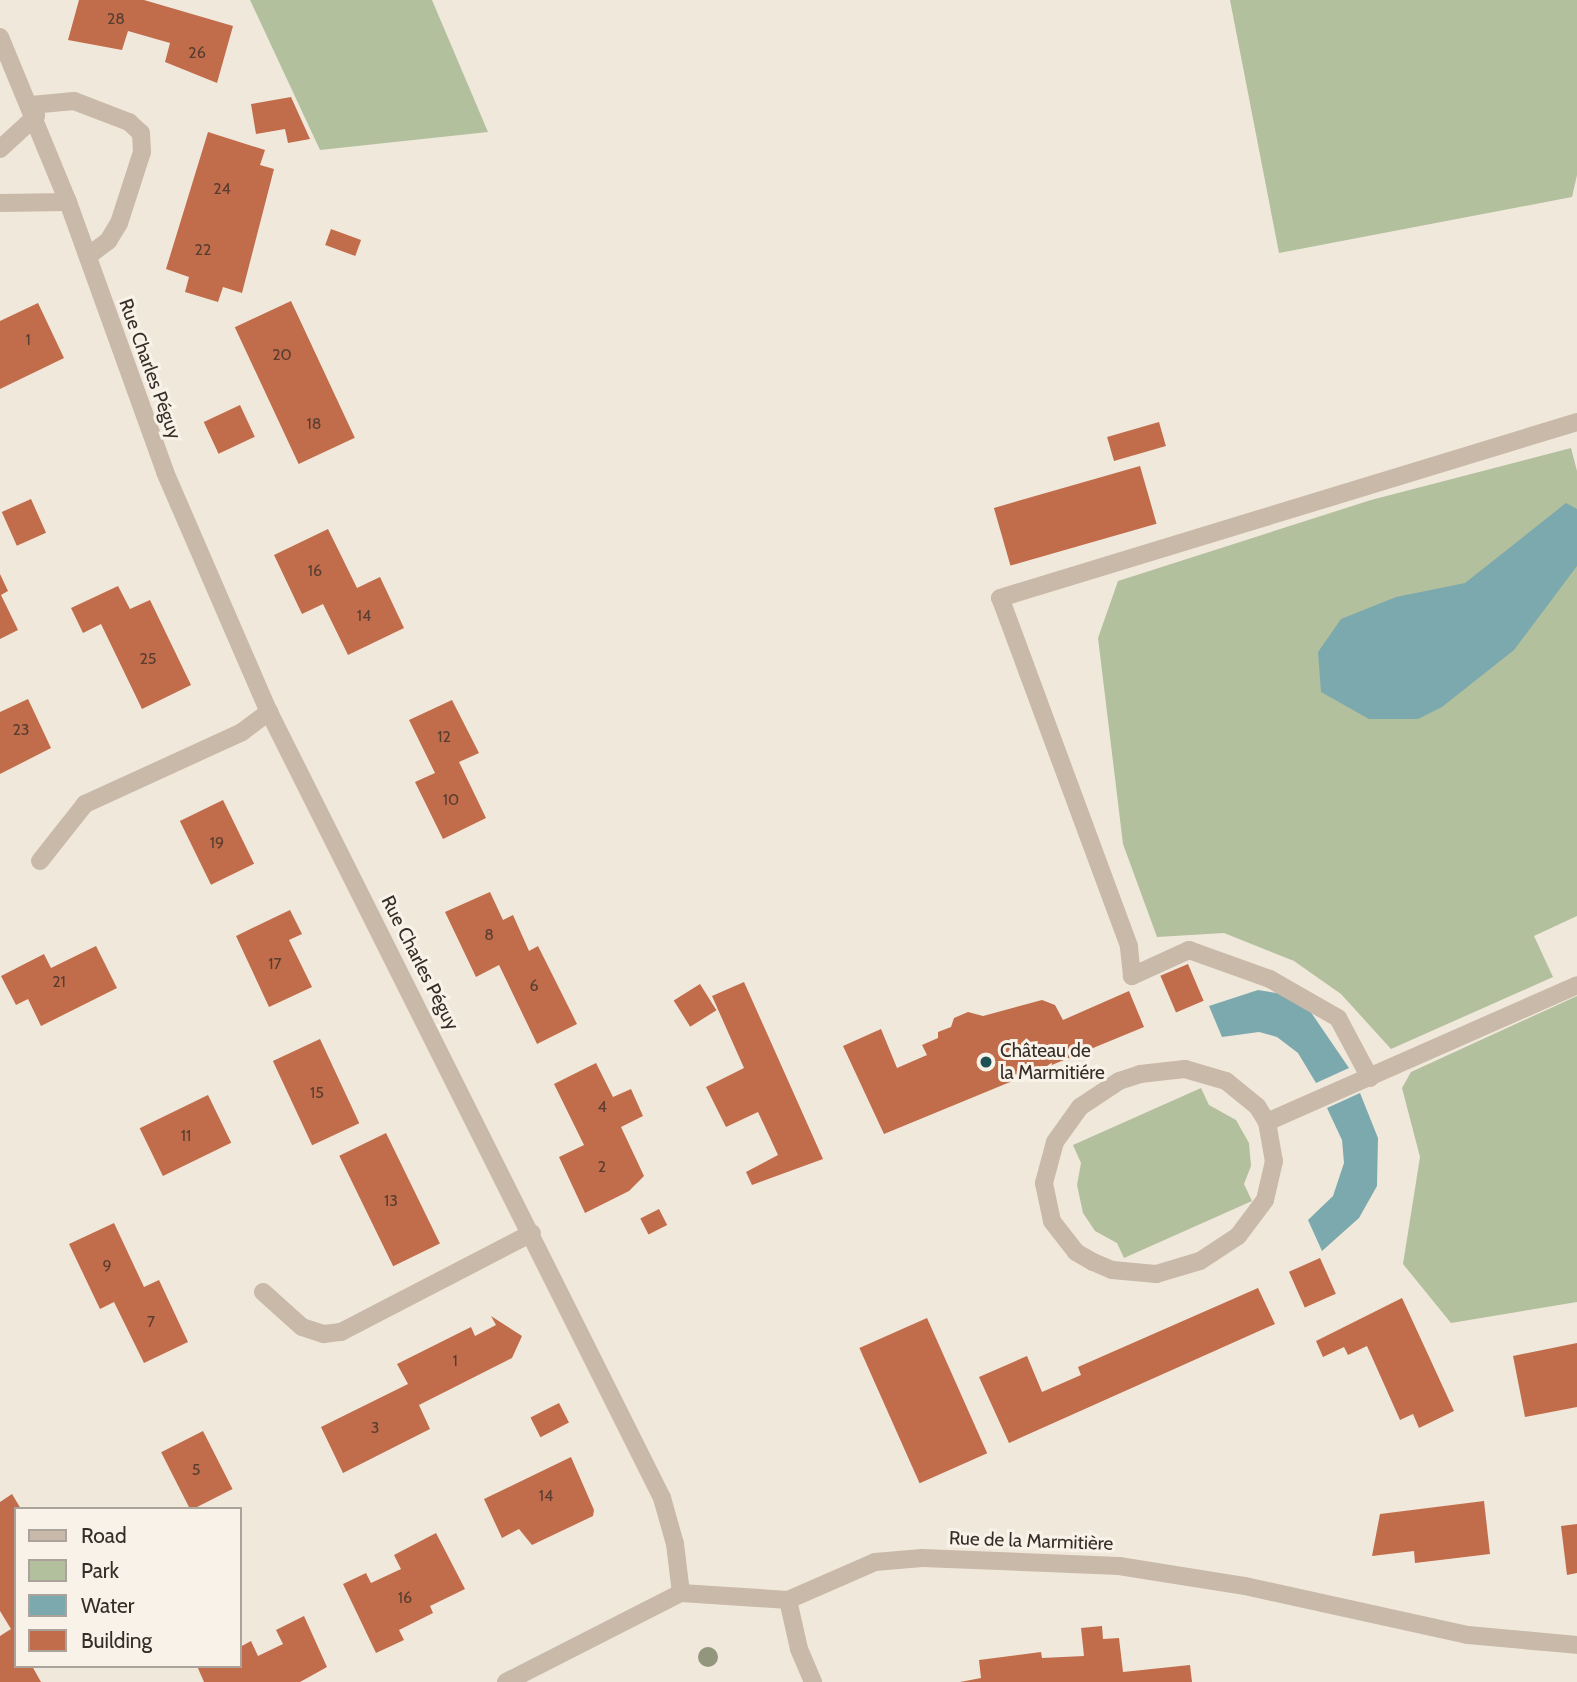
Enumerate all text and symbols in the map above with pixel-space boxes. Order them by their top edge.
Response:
house number: 28 [107,9,125,29]
house number: 26 [188,43,206,63]
house number: 24 [213,179,231,199]
house number: 22 [195,240,211,260]
street label: Rue Charles Péguy [114,296,186,442]
house number: 1 [25,330,31,350]
house number: 20 [272,345,292,365]
house number: 18 [307,414,321,434]
house number: 16 [308,561,322,581]
house number: 14 [357,606,371,626]
house number: 25 [139,649,157,669]
house number: 23 [12,720,30,740]
house number: 12 [437,727,451,747]
house number: 10 [443,790,459,810]
house number: 19 [210,833,224,853]
street label: Rue Charles Péguy [376,892,464,1034]
house number: 8 [484,925,494,945]
house number: 17 [268,954,282,974]
house number: 21 [52,972,66,992]
house number: 6 [529,976,539,996]
place label: Château de la Marmitiére [1000,1040,1105,1084]
marker: Château de la Marmitiére [978,1054,994,1070]
house number: 15 [310,1083,324,1103]
house number: 4 [597,1097,607,1117]
house number: 11 [181,1126,191,1146]
house number: 2 [598,1157,606,1177]
house number: 13 [384,1191,398,1211]
house number: 9 [102,1256,112,1276]
house number: 7 [147,1312,155,1332]
house number: 1 [452,1351,458,1371]
house number: 3 [371,1418,379,1438]
house number: 5 [192,1460,200,1480]
house number: 14 [539,1486,553,1506]
legend [14,1507,242,1668]
text: Road [81,1523,127,1548]
street label: Rue de la Marmitière [948,1527,1114,1555]
text: Park [81,1558,119,1583]
house number: 16 [398,1588,412,1608]
text: Water [81,1593,134,1618]
text: Building [81,1628,152,1653]

